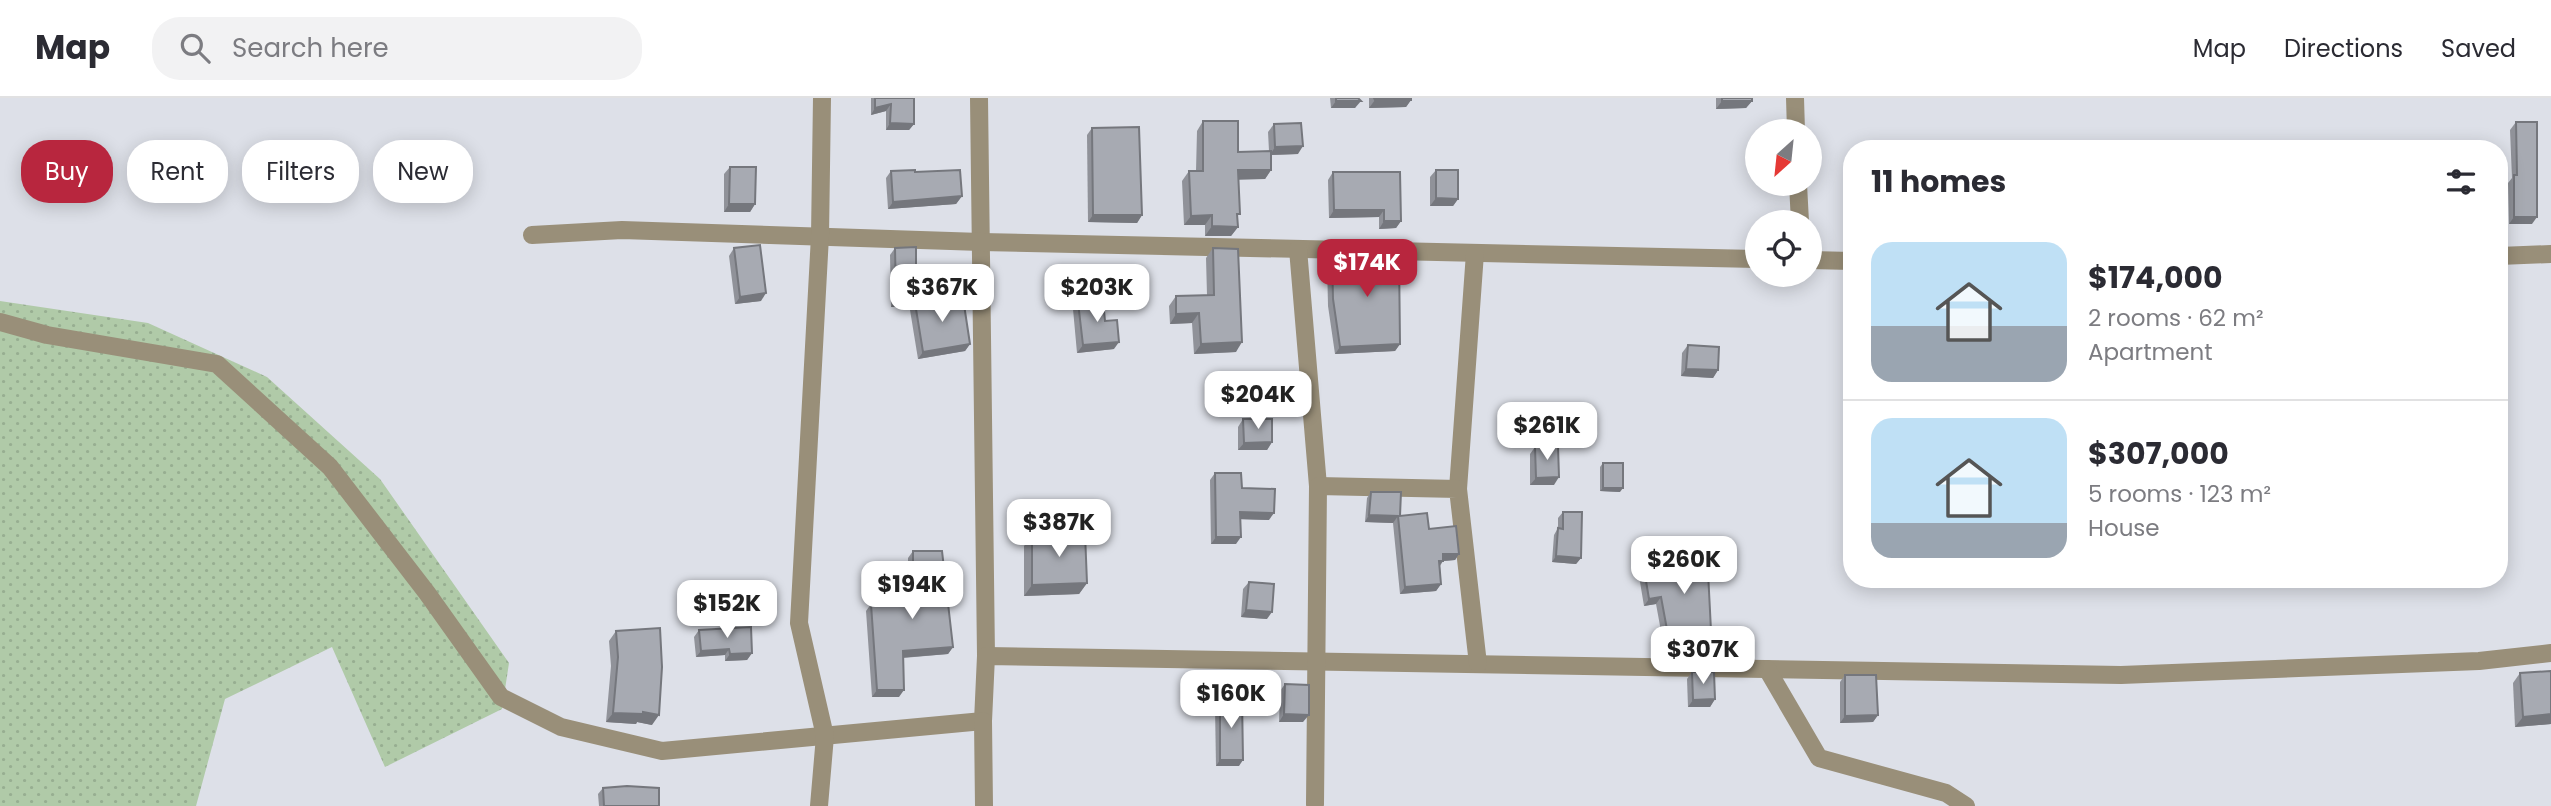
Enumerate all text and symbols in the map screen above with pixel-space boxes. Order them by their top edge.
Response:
search box [152,17,642,80]
text: Map [35,24,110,71]
icon: search [176,29,214,67]
text: Search here [232,30,389,66]
text: Map [2193,32,2246,65]
text: Directions [2284,32,2403,65]
text: Saved [2441,32,2516,65]
north arrow [1745,119,1822,196]
map controls [1745,119,1822,287]
chip: Buy [21,140,113,203]
chip: Rent [127,140,228,203]
chip: Filters [242,140,359,203]
chip: New [373,140,473,203]
text: 11 homes [1871,160,2006,203]
icon: filters [2442,163,2480,201]
button: locate [1745,210,1822,287]
pin: $174K [1318,240,1416,299]
text: $174K [1333,246,1401,278]
text: $174,000 [2088,256,2223,299]
pin: $367K [893,264,991,324]
pin: $203K [1048,264,1146,324]
icon: home [1927,270,2011,354]
text: $367K [906,271,978,303]
text: $203K [1060,271,1134,303]
text: 2 rooms · 62 m² [2088,302,2264,334]
text: Apartment [2088,336,2213,368]
pin: $204K [1209,372,1307,431]
text: $204K [1221,378,1295,410]
pin: $261K [1498,402,1596,462]
text: $261K [1513,409,1581,441]
text: $307,000 [2088,432,2229,475]
icon: home [1927,446,2011,530]
text: 5 rooms · 123 m² [2088,478,2271,510]
pin: $387K [1010,500,1108,559]
text: $387K [1023,506,1095,538]
text: House [2088,512,2160,544]
pin: $260K [1635,536,1733,596]
text: $260K [1647,543,1721,575]
pin: $194K [863,561,961,621]
text: $194K [877,568,947,600]
pin: $152K [678,580,776,640]
text: $152K [693,587,761,619]
pin: $307K [1654,626,1752,686]
text: $307K [1667,633,1739,665]
pin: $160K [1182,670,1280,730]
text: $160K [1196,677,1266,709]

